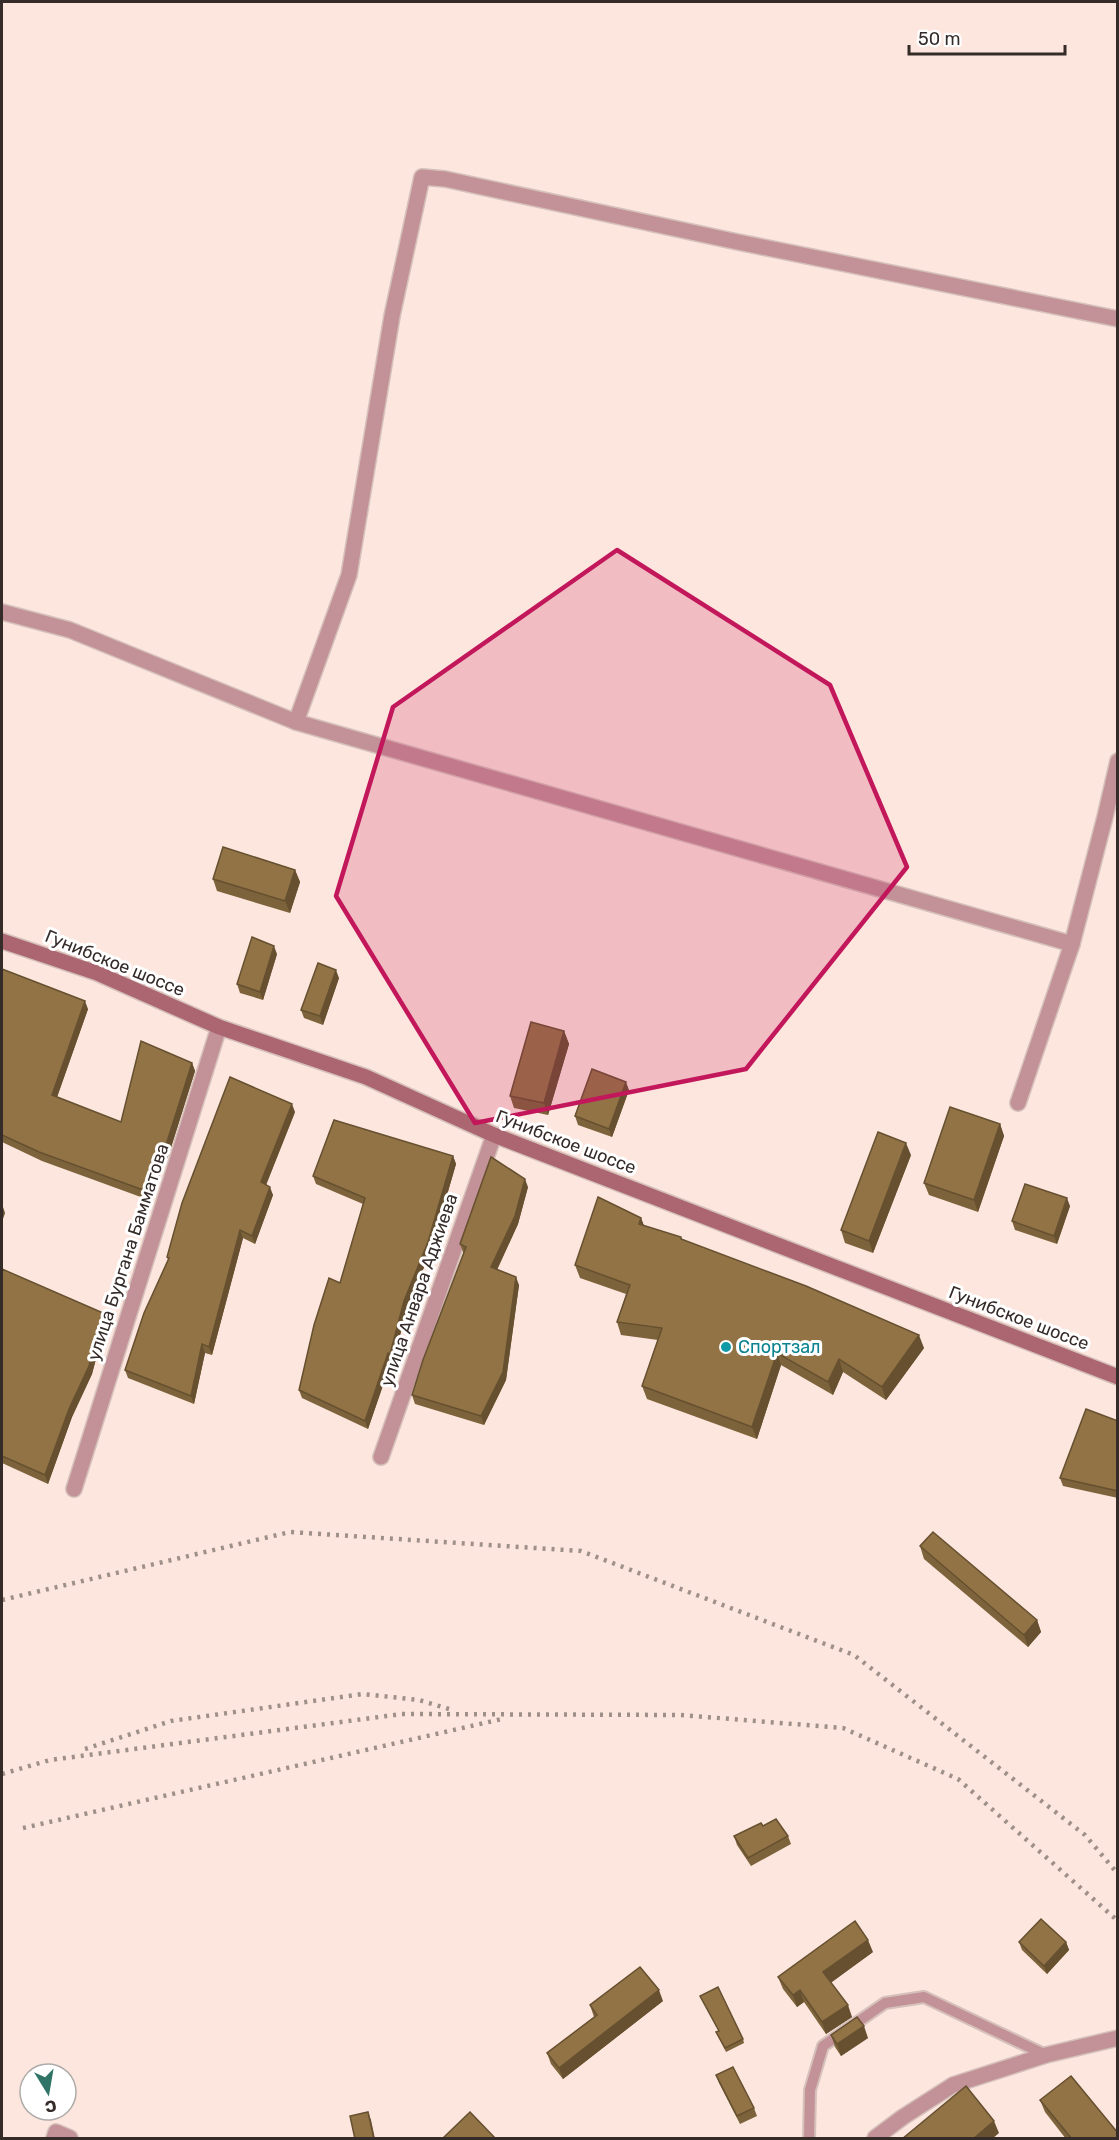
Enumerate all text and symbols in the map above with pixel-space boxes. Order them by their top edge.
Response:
scale bar [909,18,1065,56]
text: 50 m [918,28,961,50]
street label: Гунибское шоссе [42,925,188,1001]
street label: Гунибское шоссе [493,1105,639,1179]
street label: улица Бургана Бамматова [82,1141,174,1363]
street label: улица Анвара Аджиева [376,1191,462,1389]
street label: Гунибское шоссе [946,1281,1092,1355]
place label: Спортзал [738,1336,821,1358]
marker: Спортзал [719,1340,733,1354]
north arrow [18,2062,78,2122]
text: С [43,2096,58,2117]

